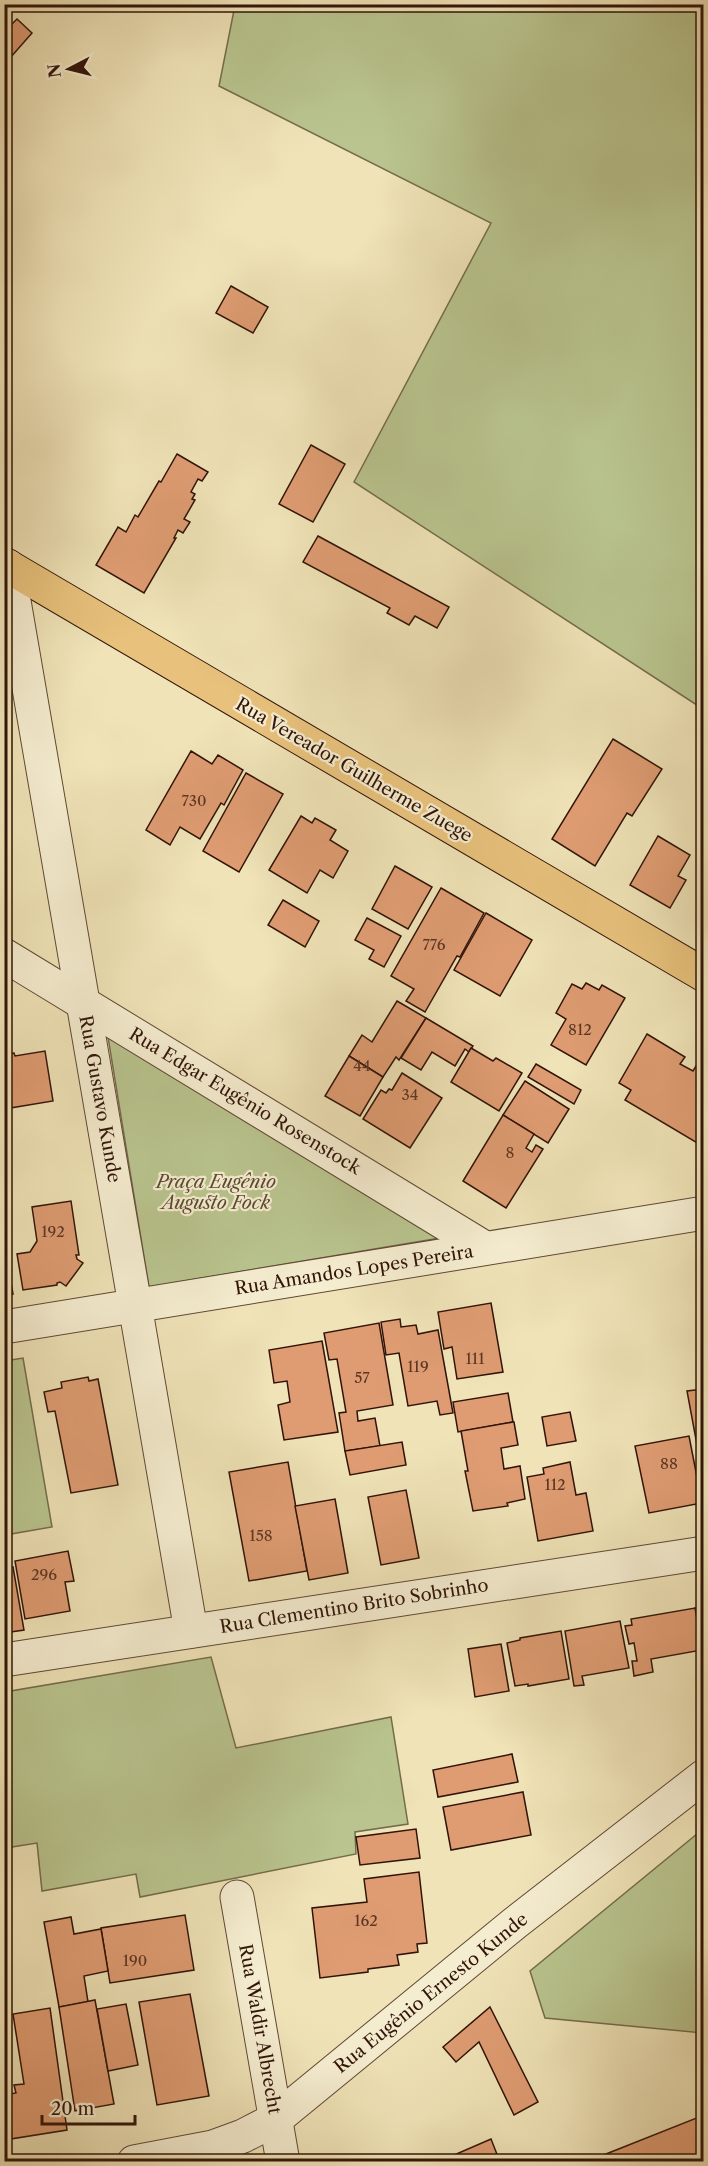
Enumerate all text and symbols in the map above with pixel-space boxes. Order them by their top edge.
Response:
north arrow [39,39,99,99]
text: N [43,63,65,79]
street label: Rua Vereador Guilherme Zuege [232,693,476,847]
house number: 730 [181,791,207,810]
house number: 776 [422,935,446,954]
street label: Rua Gustavo Kunde [74,1014,126,1184]
house number: 812 [568,1020,592,1039]
street label: Rua Edgar Eugênio Rosenstock [125,1023,366,1180]
house number: 44 [353,1056,371,1075]
house number: 34 [402,1085,418,1104]
house number: 8 [506,1143,515,1162]
park label: Praça Eugênio Augusto Fock [154,1171,276,1214]
house number: 192 [41,1222,65,1241]
street label: Rua Amandos Lopes Pereira [233,1240,475,1300]
house number: 111 [466,1349,485,1368]
house number: 119 [407,1357,429,1376]
house number: 57 [354,1368,370,1387]
house number: 88 [660,1454,678,1473]
house number: 112 [544,1475,566,1494]
house number: 158 [249,1526,273,1545]
house number: 296 [31,1565,57,1584]
street label: Rua Clementino Brito Sobrinho [218,1574,490,1638]
street label: Rua Eugênio Ernesto Kunde [330,1908,532,2078]
house number: 162 [354,1911,378,1930]
street label: Rua Waldir Albrecht [234,1942,286,2116]
house number: 190 [123,1951,147,1970]
scale bar [42,2088,135,2126]
text: 20 m [51,2098,95,2120]

